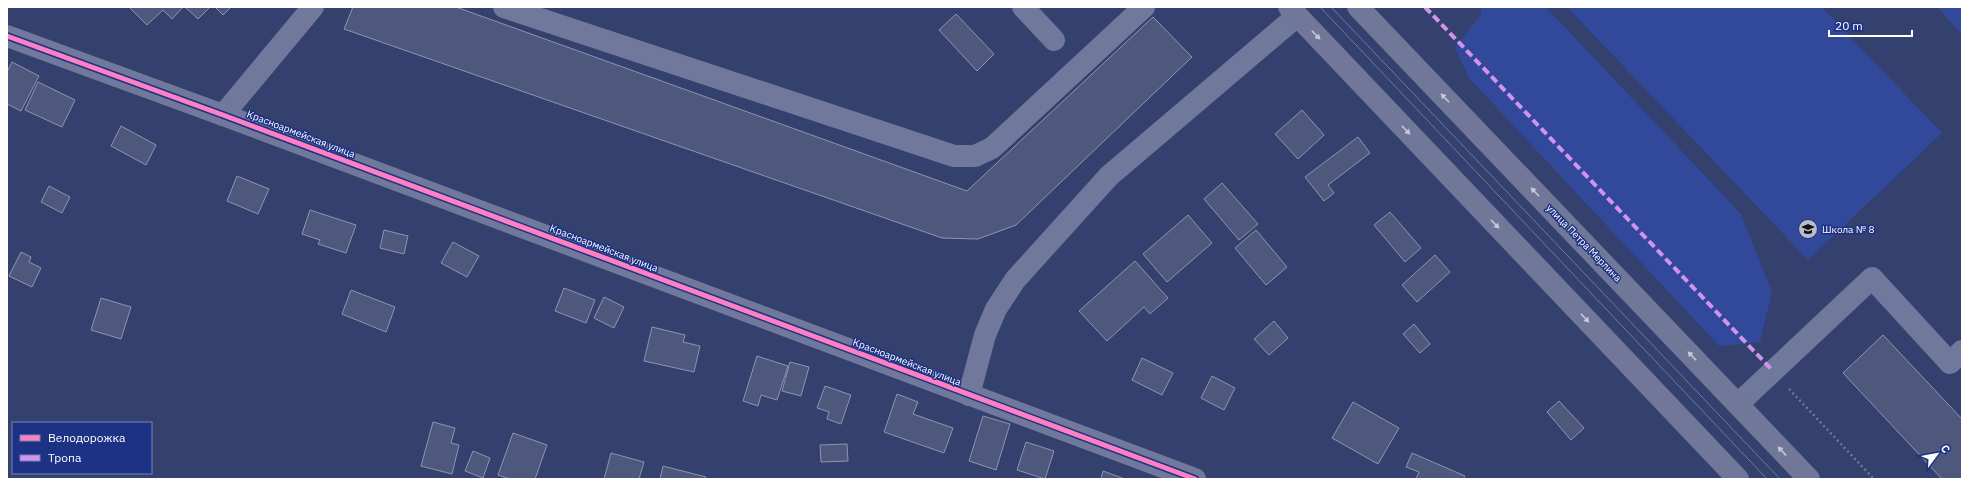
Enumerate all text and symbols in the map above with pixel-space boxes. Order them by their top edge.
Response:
scale bar [1829,12,1912,38]
text: 20 m [1835,18,1863,33]
one-way arrow [1311,30,1321,40]
one-way arrow [1441,93,1450,102]
street label: Красноармейская улица [245,107,358,161]
one-way arrow [1401,124,1410,135]
one-way arrow [1530,187,1540,197]
street label: улица Петра Мерлина [1544,202,1625,285]
school or university icon: Школа № 8 [1797,218,1819,240]
one-way arrow [1490,219,1500,229]
street label: Красноармейская улица [548,221,661,275]
place label: Школа № 8 [1822,223,1874,236]
one-way arrow [1580,313,1590,323]
street label: Красноармейская улица [851,335,964,389]
one-way arrow [1688,352,1697,361]
legend [12,422,152,474]
text: Велодорожка [48,430,126,445]
north arrow [1917,434,1957,474]
text: С [1938,442,1953,455]
one-way arrow [1777,446,1787,456]
text: Тропа [48,450,82,465]

